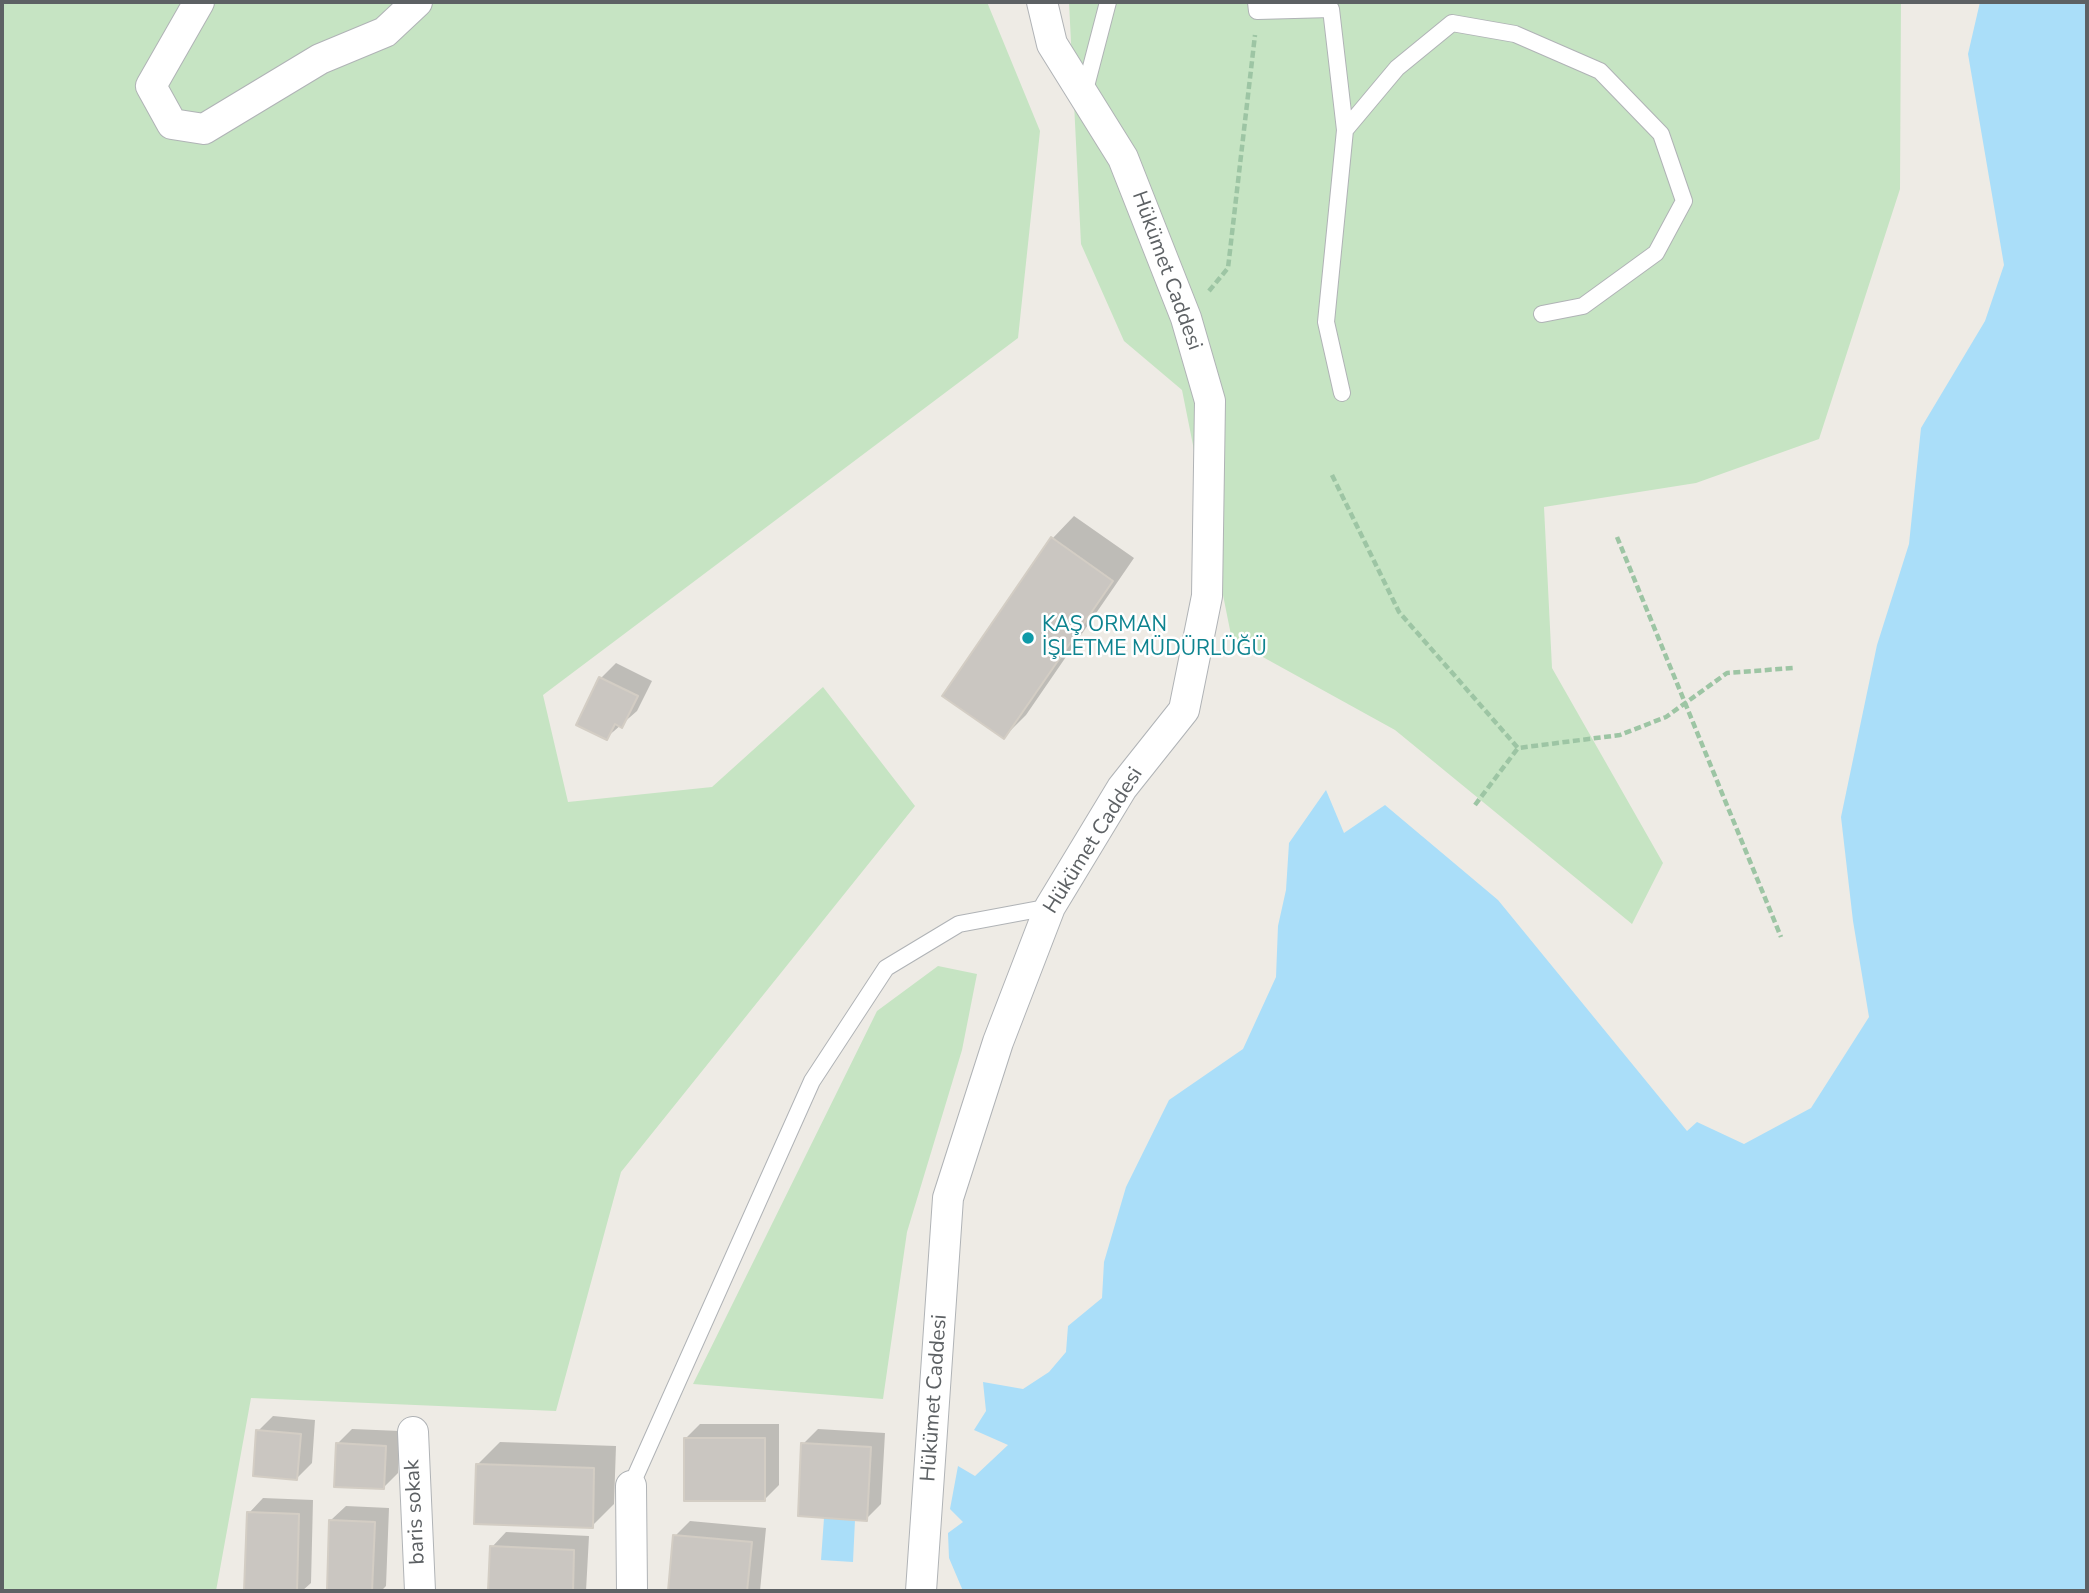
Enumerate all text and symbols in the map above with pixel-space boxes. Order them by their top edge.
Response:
street label: Hükümet Caddesi [1126,188,1206,354]
place label: KAŞ ORMAN İŞLETME MÜDÜRLÜĞÜ [1042,613,1267,663]
marker: KAŞ ORMAN İŞLETME MÜDÜRLÜĞÜ [1020,630,1036,646]
street label: Hükümet Caddesi [1039,763,1149,919]
street label: Hükümet Caddesi [917,1314,953,1482]
street label: baris sokak [401,1459,431,1565]

